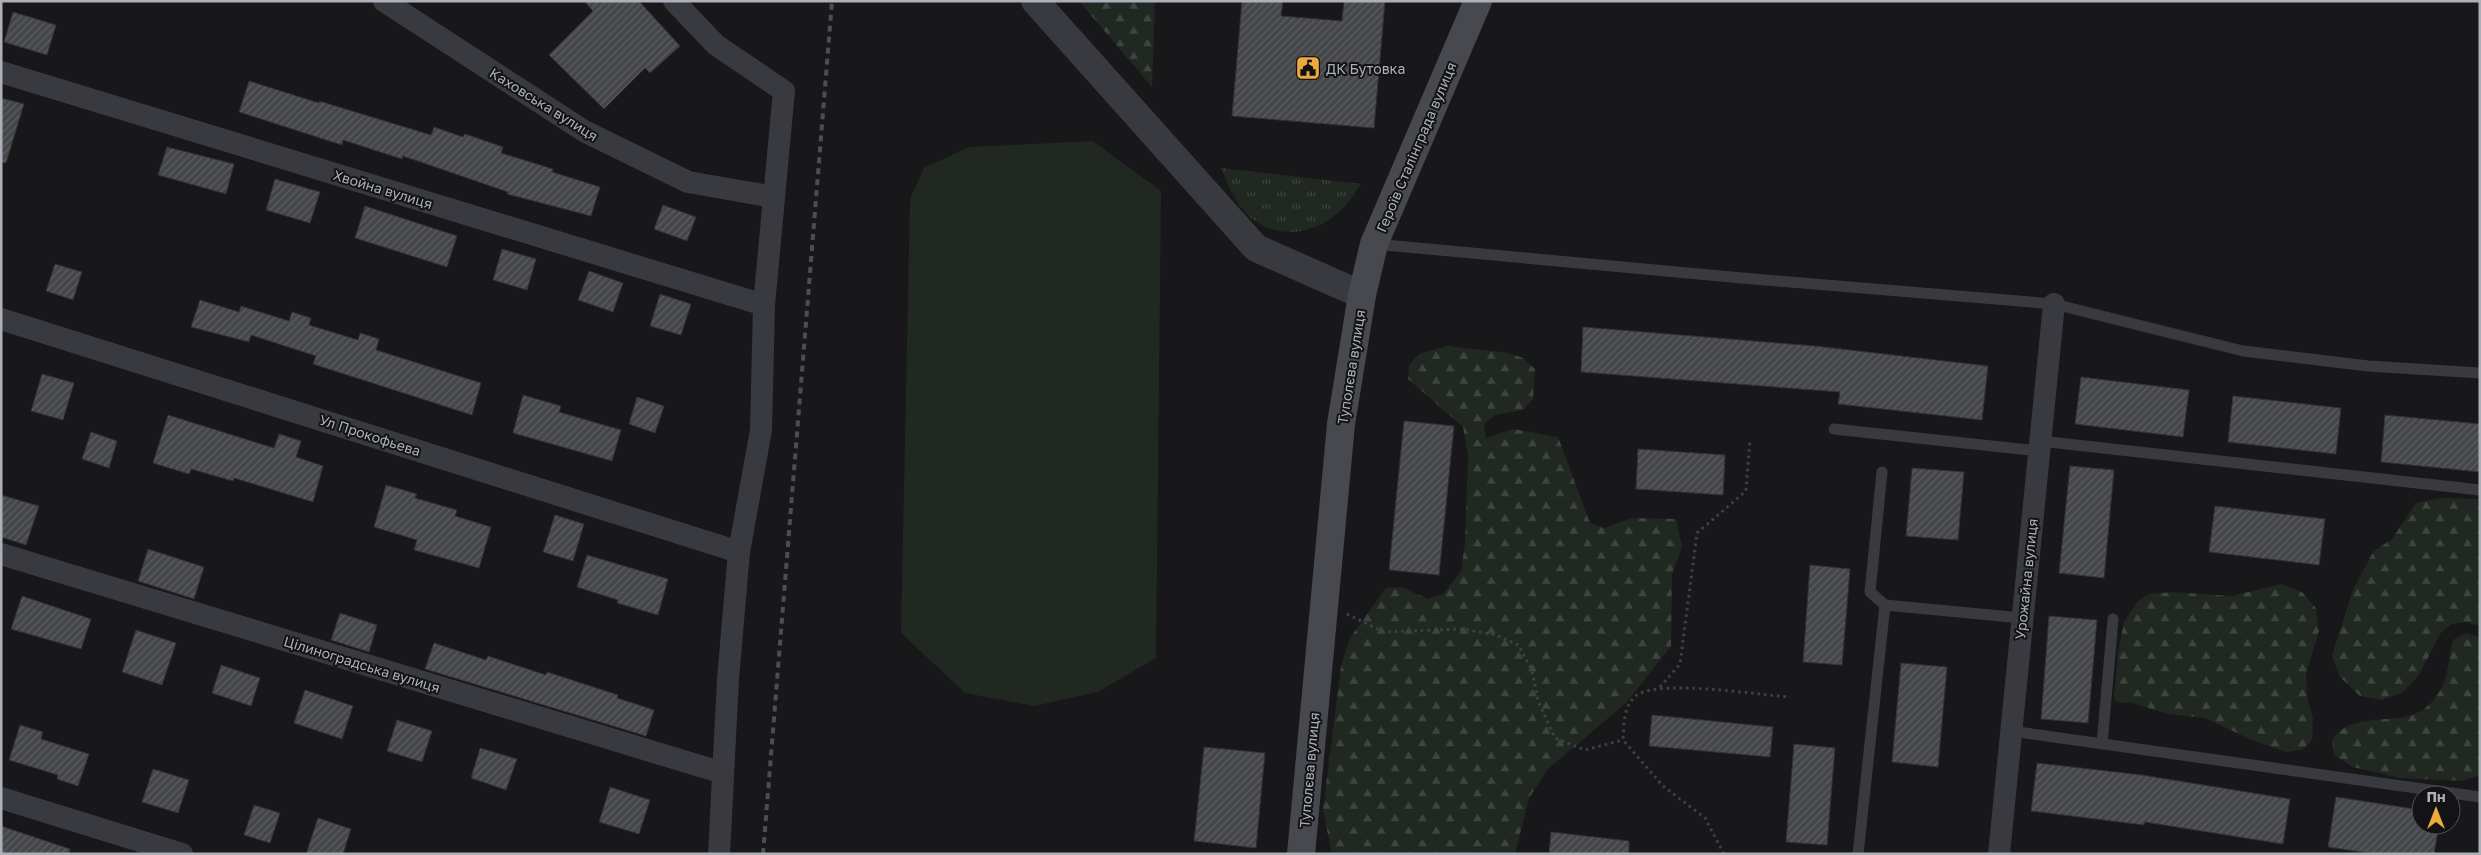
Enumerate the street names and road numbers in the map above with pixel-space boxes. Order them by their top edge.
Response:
street label: Героїв Сталінграда вулиця [1372,60,1460,234]
street label: Каховська вулиця [487,64,601,144]
street label: Хвойна вулиця [331,166,435,212]
street label: Туполєва вулиця [1334,308,1368,426]
street label: Ул Прокофьева [317,411,423,459]
street label: Урожайна вулиця [2011,518,2041,640]
street label: Цілиноградська вулиця [282,632,442,696]
street label: Туполєва вулиця [1295,712,1323,828]

